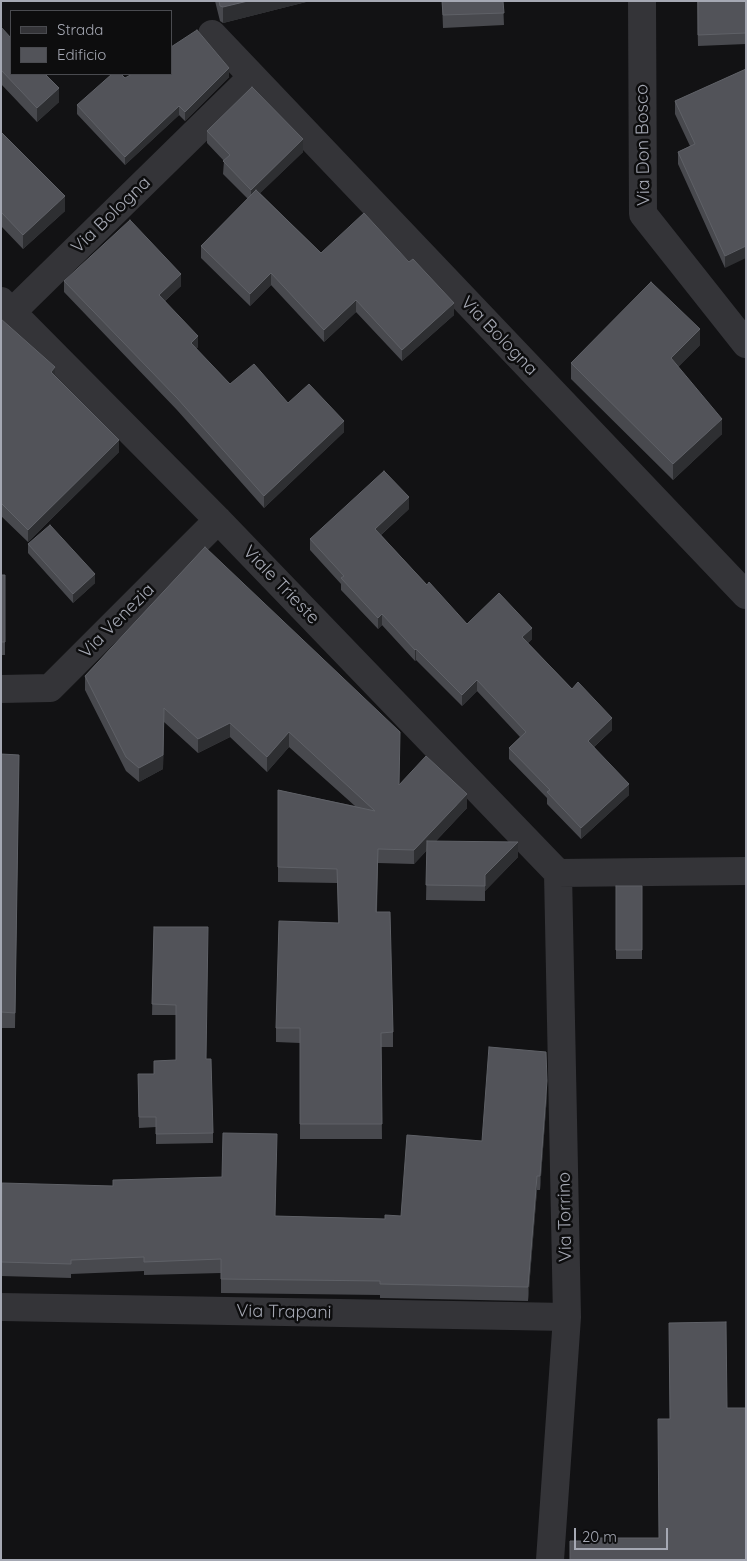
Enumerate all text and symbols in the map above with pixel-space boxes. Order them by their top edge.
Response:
legend [10,10,172,75]
text: Strada [57,20,103,39]
text: Edificio [57,45,106,64]
street label: Via Don Bosco [631,84,655,206]
street label: Via Bologna [67,172,155,258]
street label: Via Bologna [456,292,542,380]
street label: Viale Trieste [238,541,324,629]
street label: Via Venezia [75,579,159,663]
street label: Via Torrino [553,1172,577,1262]
street label: Via Trapani [236,1300,332,1324]
scale bar [577,1518,671,1550]
text: 20 m [582,1527,617,1546]

